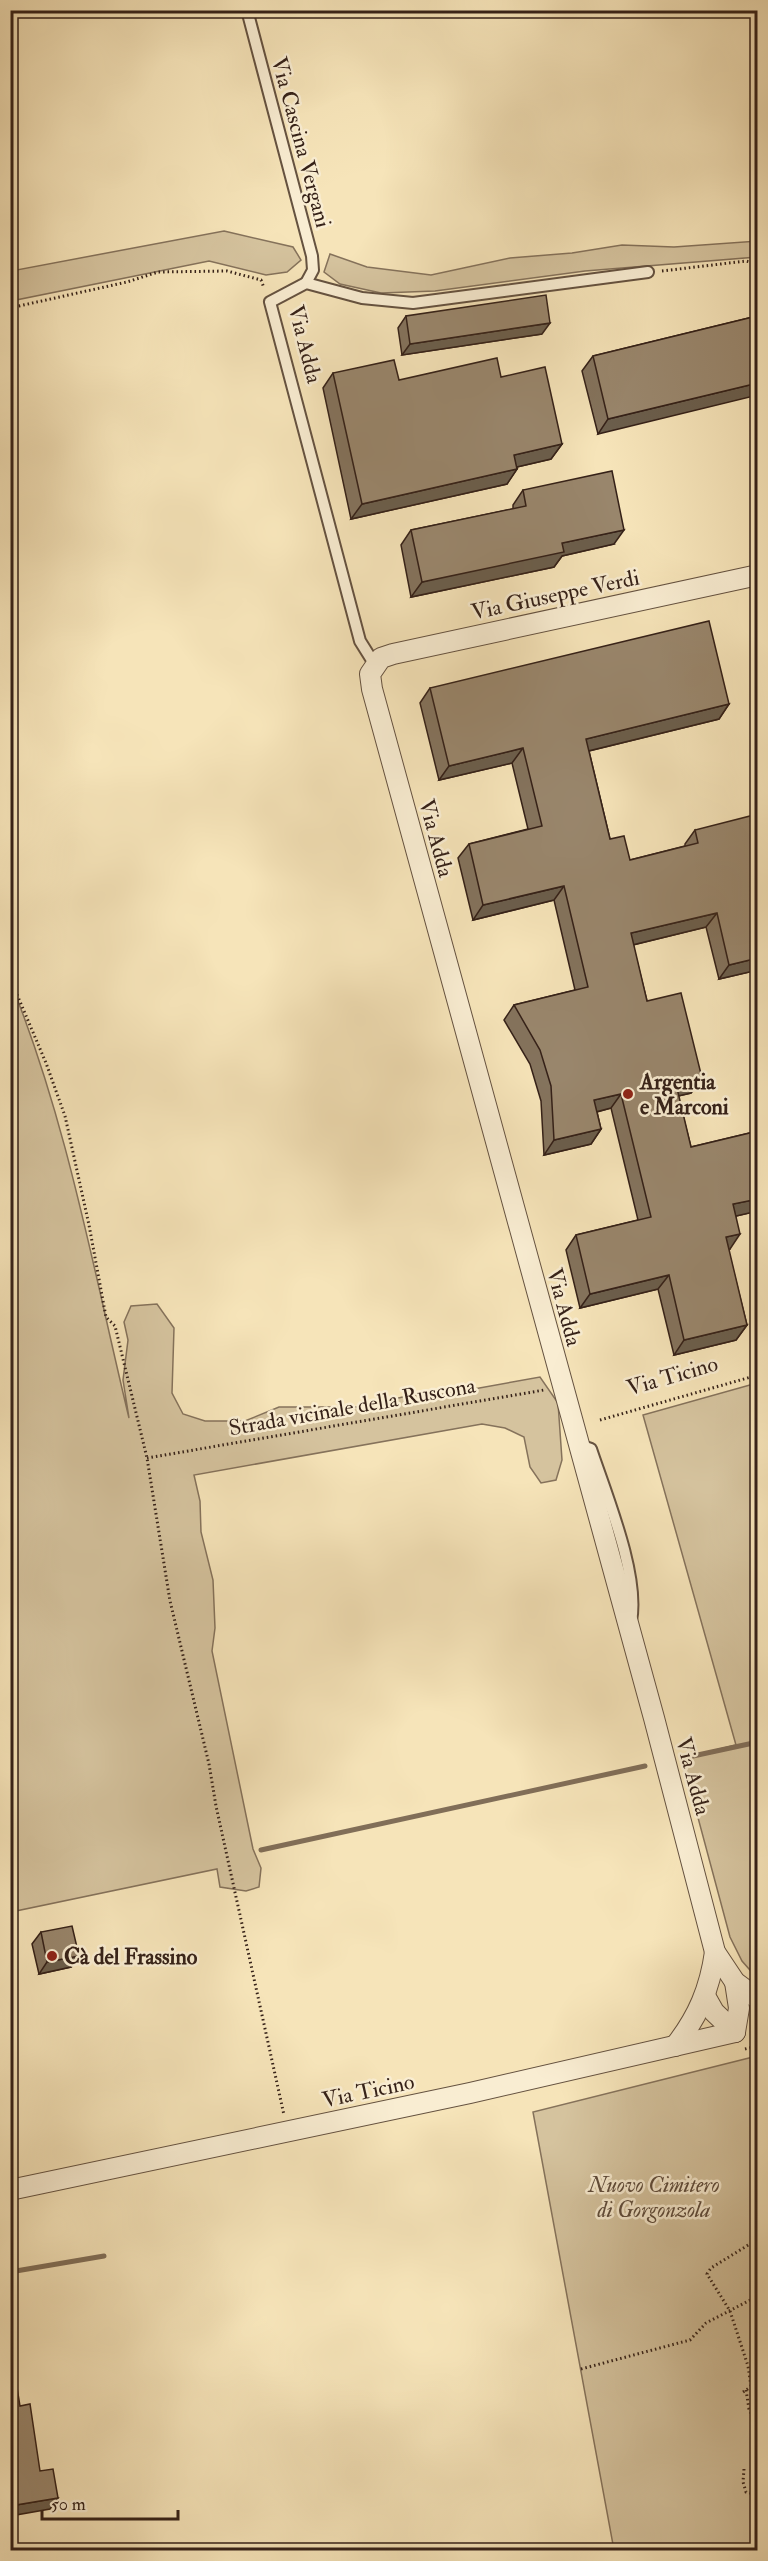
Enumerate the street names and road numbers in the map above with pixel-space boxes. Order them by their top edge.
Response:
street label: Via Cascina Vergani [265,54,337,231]
street label: Via Adda [282,302,328,387]
street label: Via Giuseppe Verdi [469,563,642,627]
street label: Via Adda [412,796,460,881]
street label: Via Adda [540,1265,588,1350]
street label: Via Ticino [624,1350,721,1402]
street label: Strada vicinale della Ruscona [227,1371,479,1442]
street label: Via Adda [669,1734,717,1819]
street label: Via Ticino [320,2068,417,2114]

